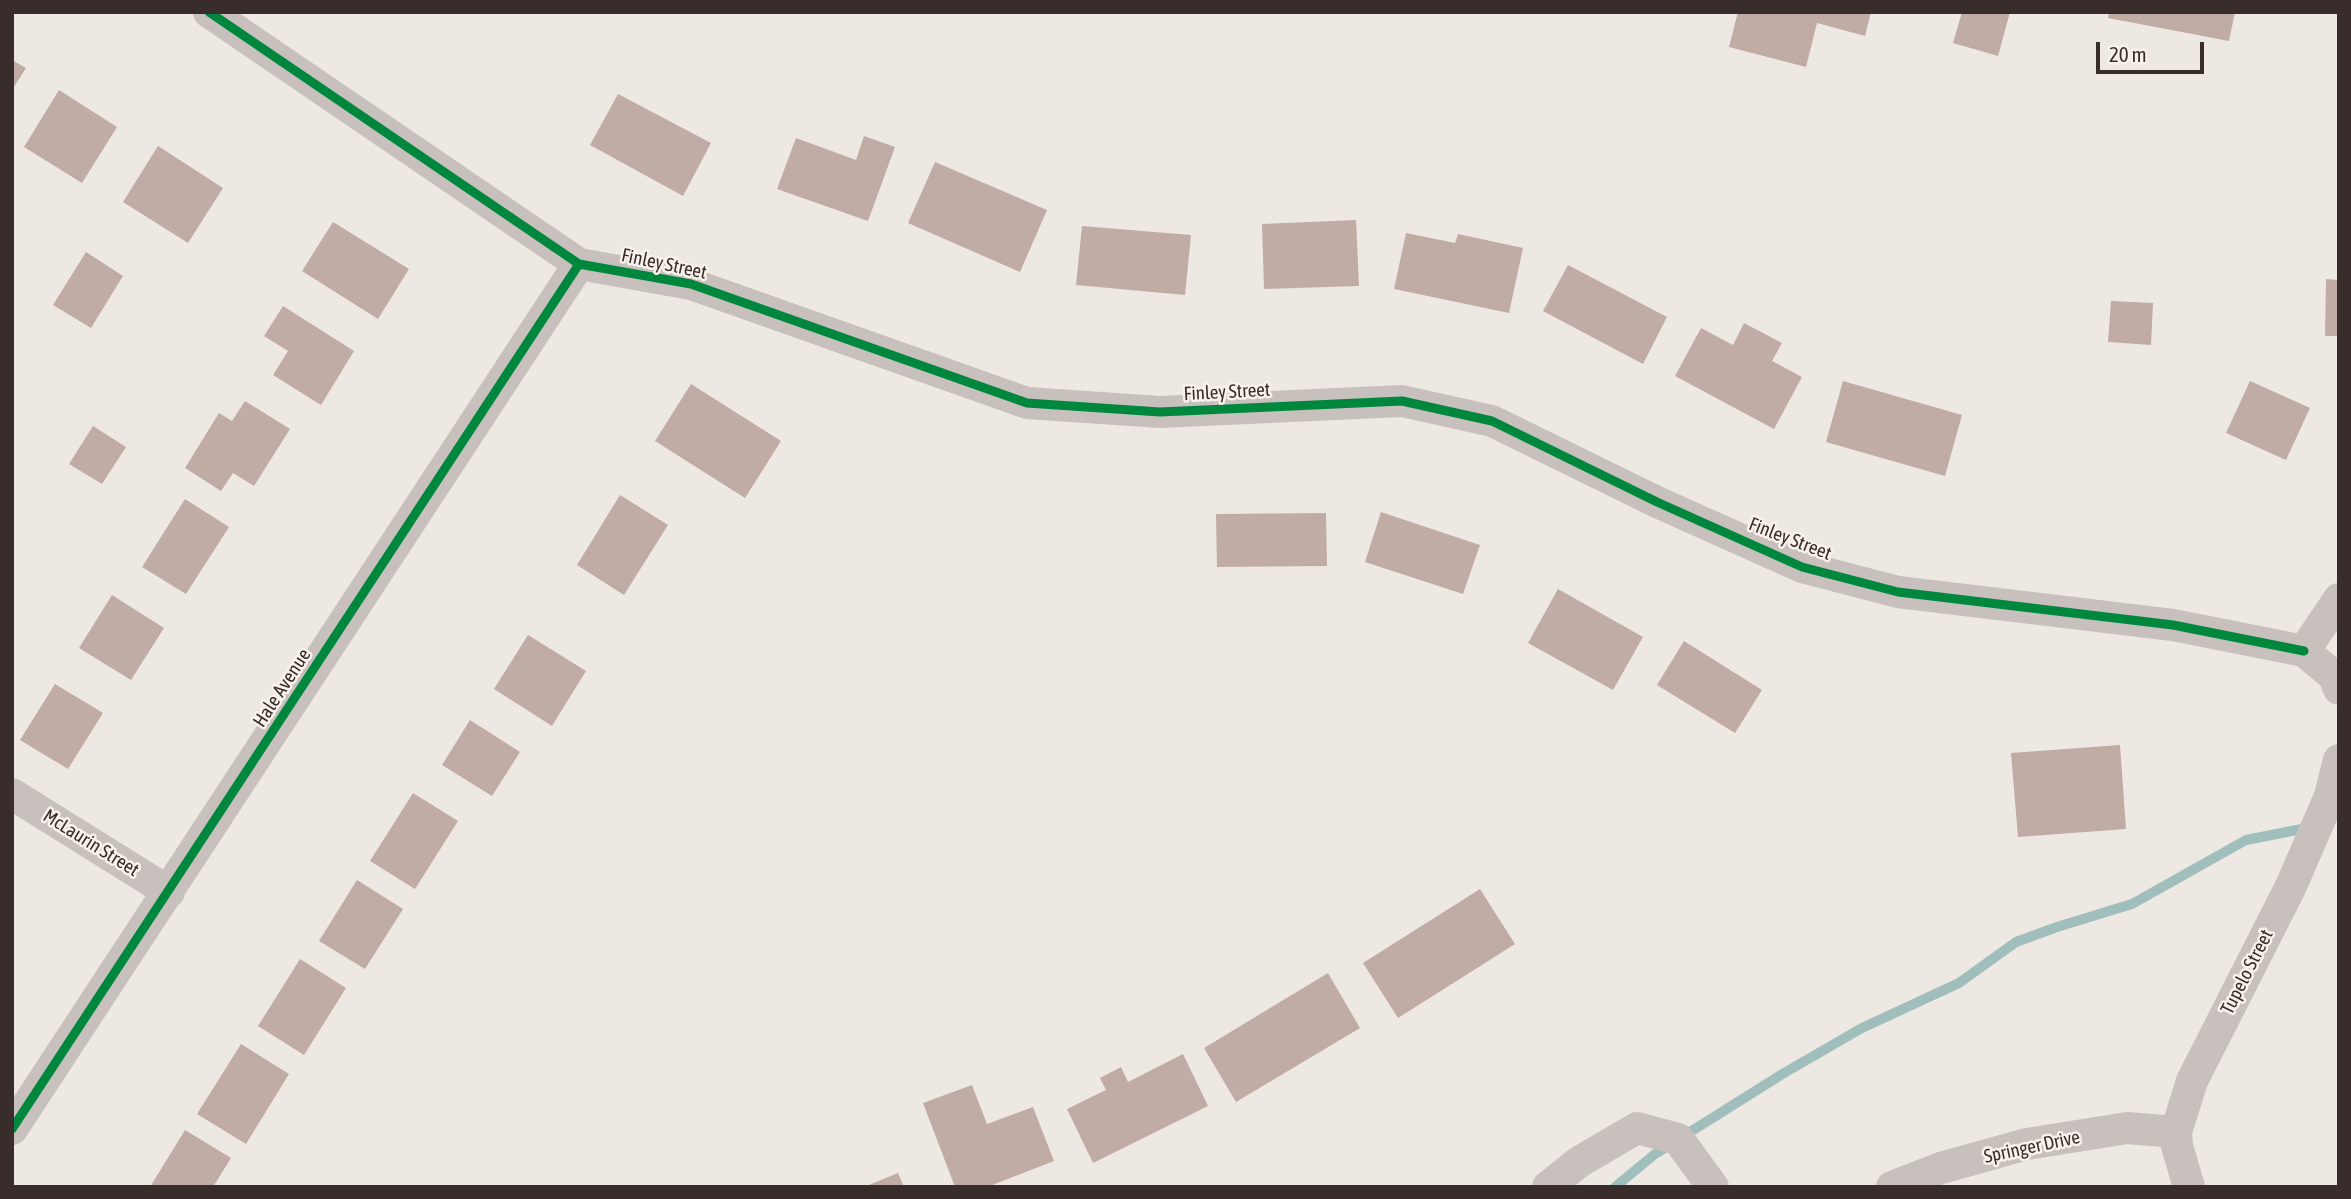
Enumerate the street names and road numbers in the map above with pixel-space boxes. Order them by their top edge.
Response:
street label: Finley Street [619,244,709,284]
street label: Finley Street [1183,378,1271,406]
street label: Finley Street [1745,513,1835,565]
street label: Hale Avenue [248,645,316,731]
street label: McLaurin Street [39,805,143,881]
street label: Tupelo Street [2216,926,2278,1018]
street label: Springer Drive [1982,1126,2082,1168]

